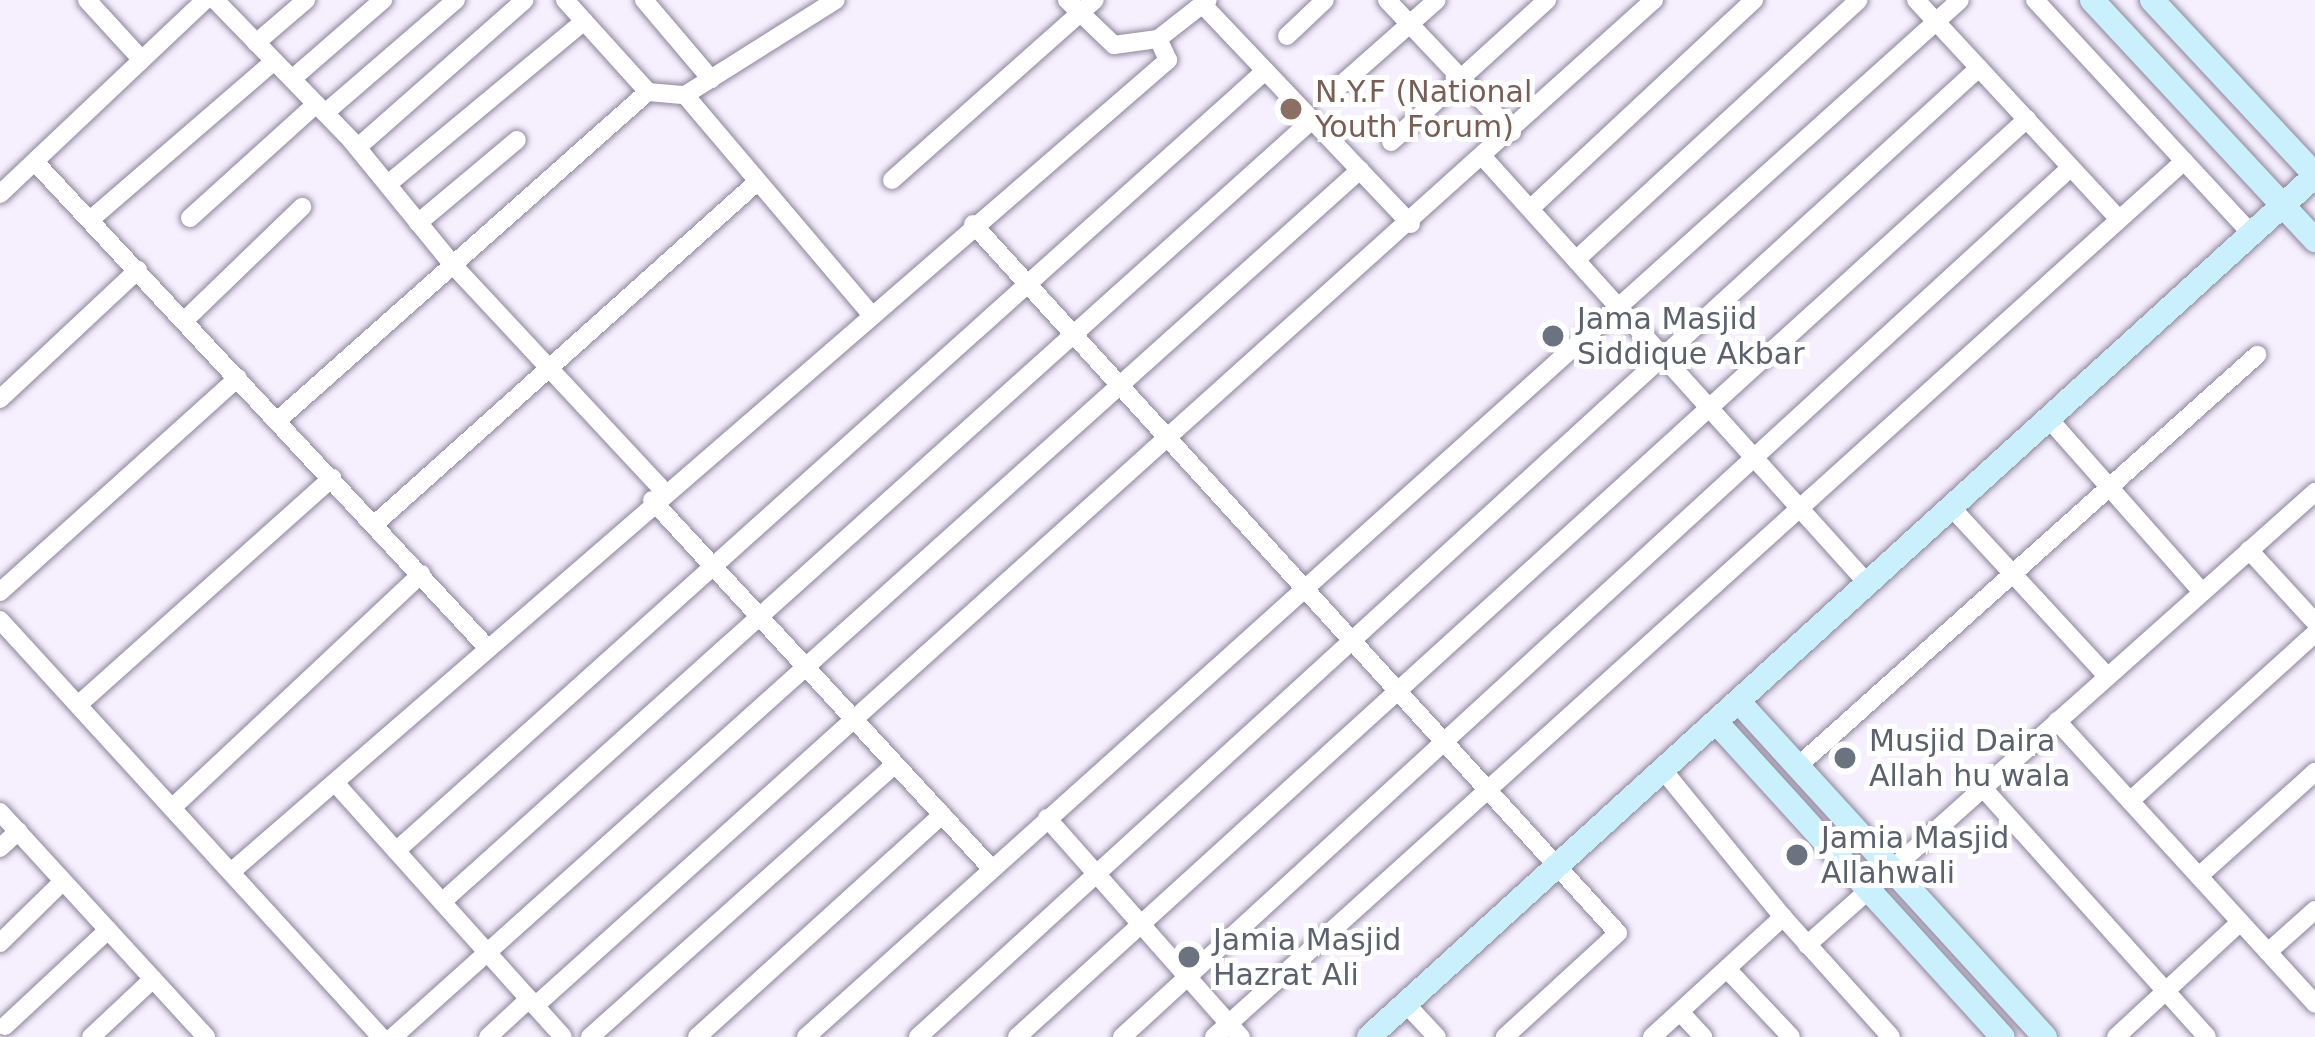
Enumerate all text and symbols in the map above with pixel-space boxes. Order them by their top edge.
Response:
place label: N.Y.F (National Youth Forum) [1315,74,1532,144]
marker: N.Y.F (National Youth Forum) [1278,96,1304,122]
place label: Jama Masjid Siddique Akbar [1577,301,1805,372]
marker: Jama Masjid Siddique Akbar [1540,323,1566,349]
place label: Musjid Daira Allah hu wala [1869,723,2070,794]
marker: Musjid Daira Allah hu wala [1832,745,1858,771]
place label: Jamia Masjid Allahwali [1821,820,2009,890]
marker: Jamia Masjid Allahwali [1784,842,1810,868]
place label: Jamia Masjid Hazrat Ali [1213,922,1401,992]
marker: Jamia Masjid Hazrat Ali [1176,944,1202,970]

